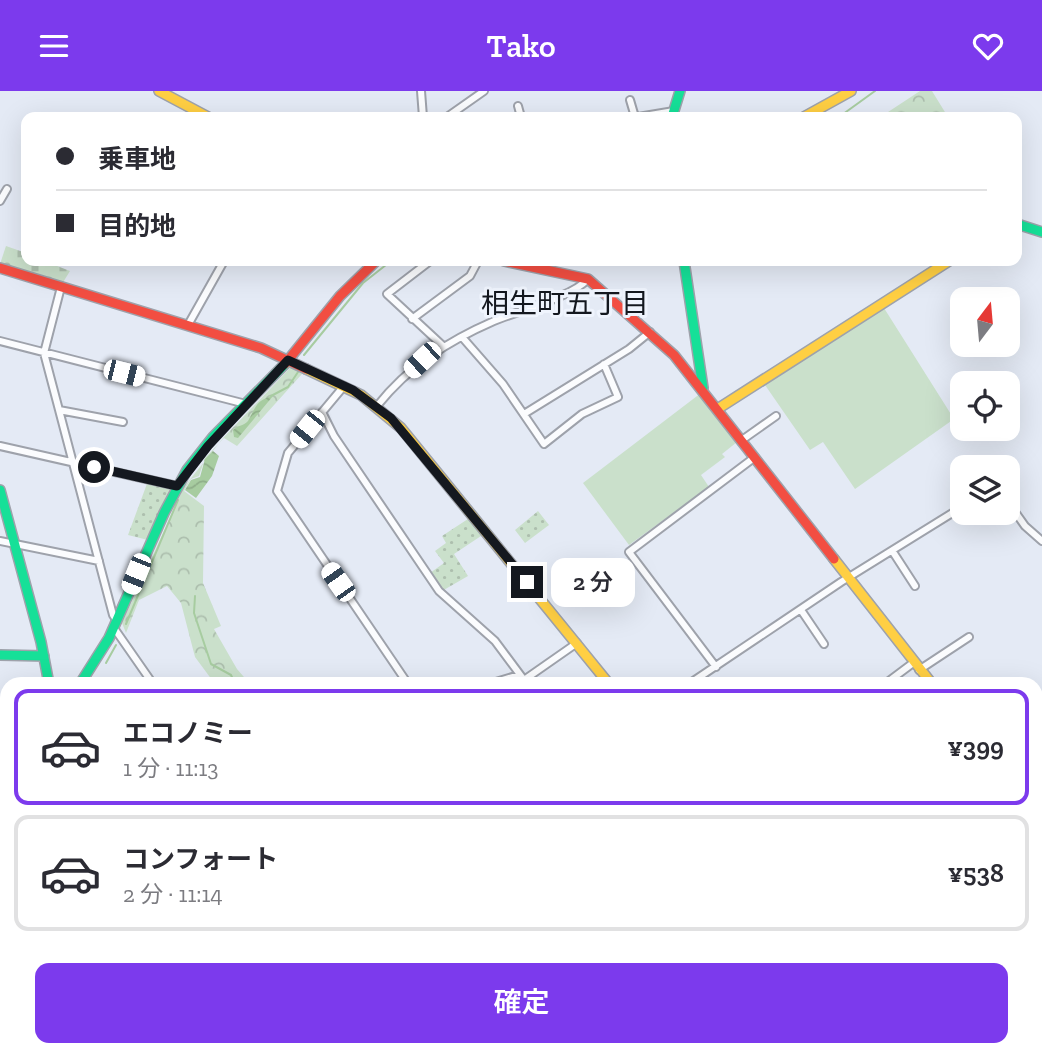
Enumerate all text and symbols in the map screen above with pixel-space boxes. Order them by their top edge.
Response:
icon: menu [35,27,73,65]
text: Tako [486,27,556,65]
icon: heart [969,27,1007,65]
text: 乗車地 [98,143,176,175]
text: 目的地 [98,210,176,242]
district label: 相生町五丁目 [481,287,649,320]
north arrow [950,287,1020,357]
map controls [950,287,1020,525]
car [400,338,445,382]
car [102,358,147,388]
button: locate [950,371,1020,441]
car [286,406,329,452]
route start [78,451,110,483]
button: layers [950,455,1020,525]
car [119,551,154,597]
callout: 2 分 [552,557,636,607]
car [318,559,359,605]
route end [511,566,543,598]
text: 2 分 [573,568,613,596]
icon: car [39,716,102,779]
text: エコノミー [123,717,253,749]
text: ¥399 [947,731,1004,763]
text: 1 分 · 11:13 [123,754,219,782]
icon: car [39,842,102,905]
text: コンフォート [123,843,278,875]
text: ¥538 [948,857,1004,889]
text: 2 分 · 11:14 [123,880,223,908]
button: 確定 [35,963,1008,1043]

